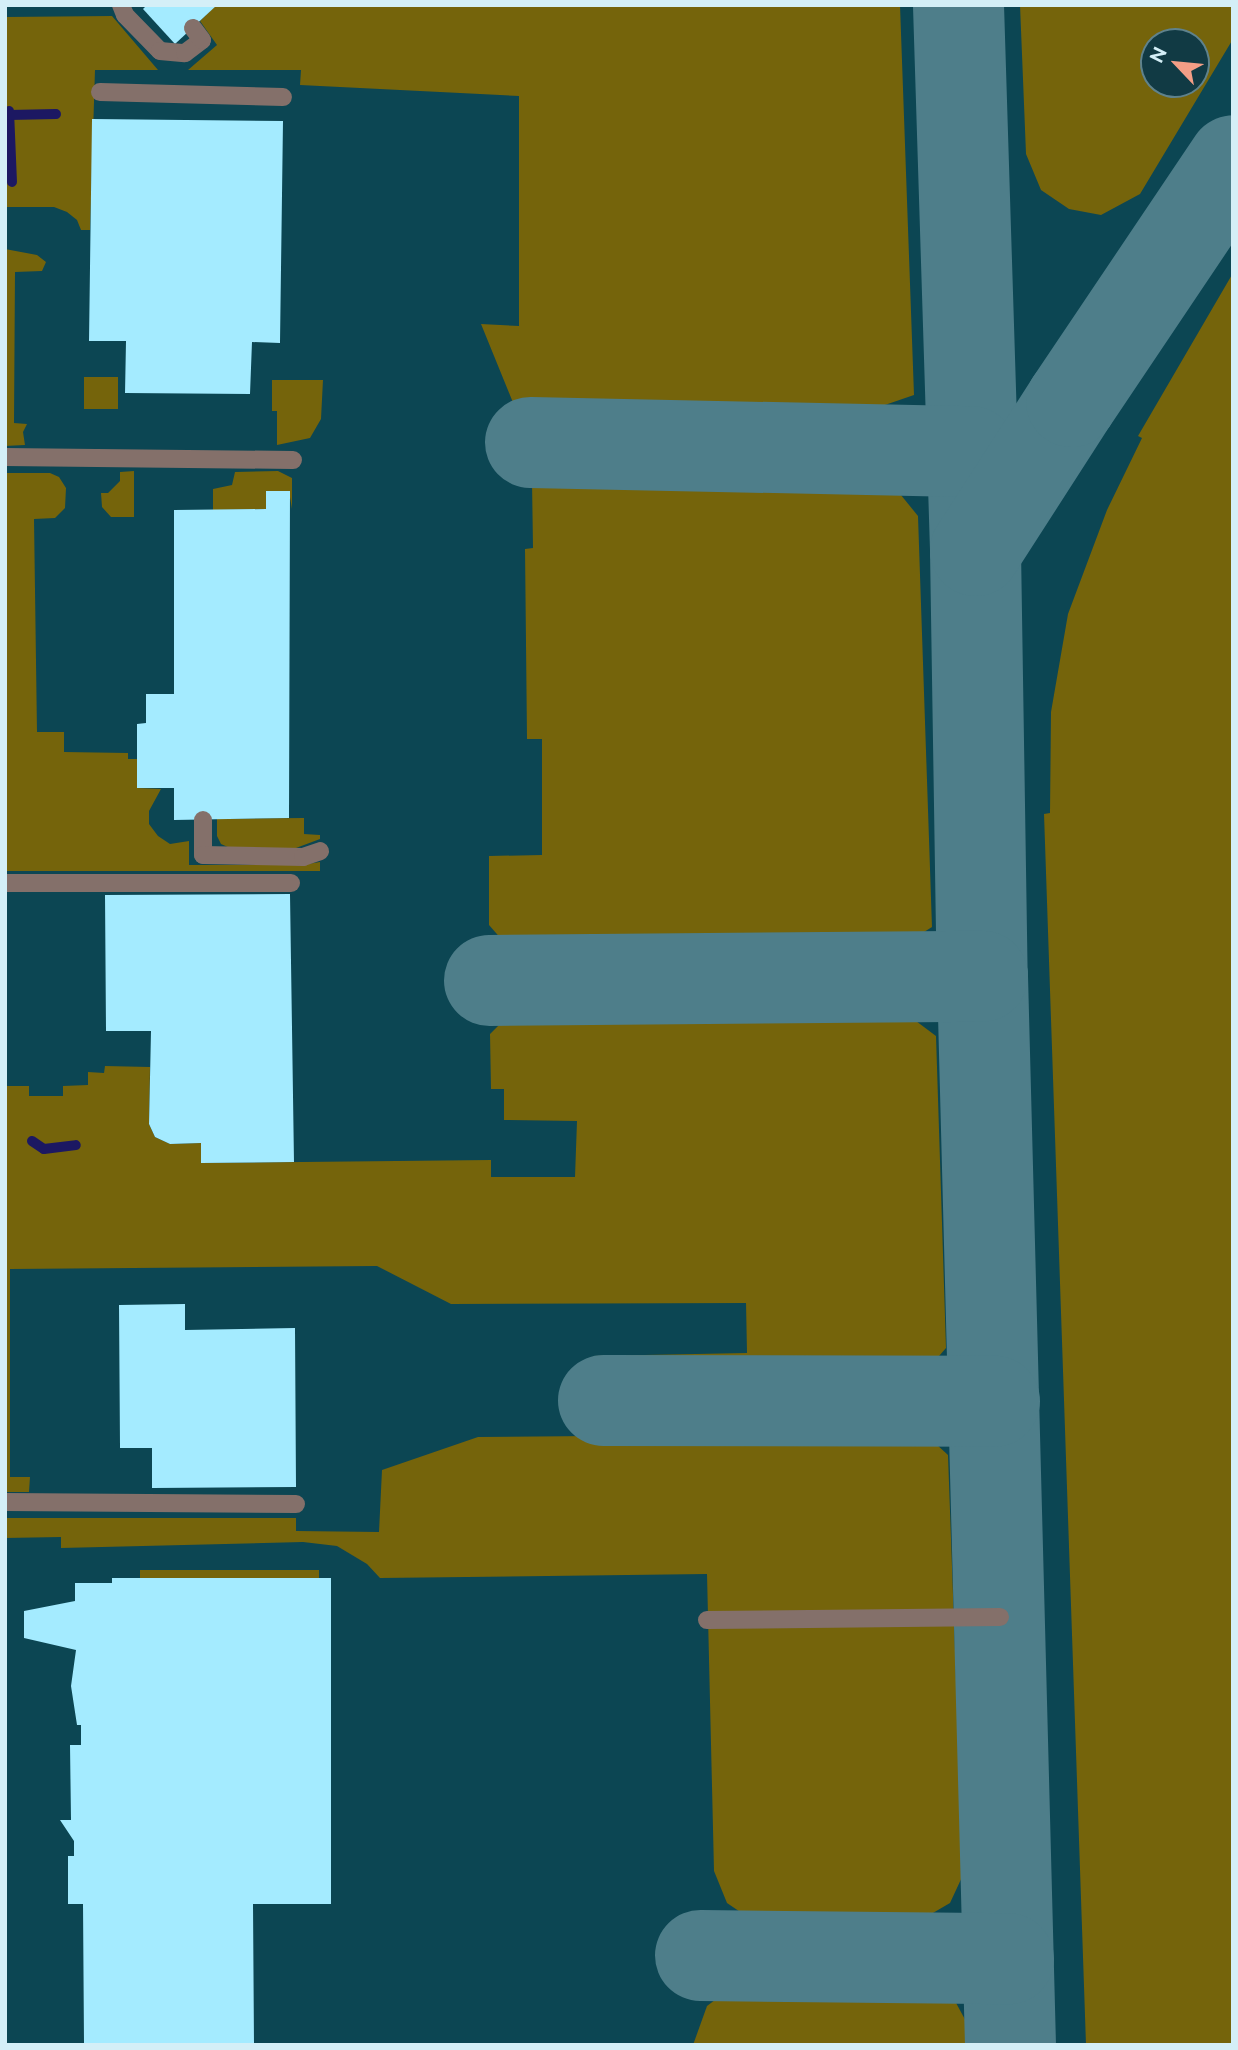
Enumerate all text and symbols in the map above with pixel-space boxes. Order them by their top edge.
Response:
north arrow [1140,28,1210,98]
text: N [1145,43,1171,66]

